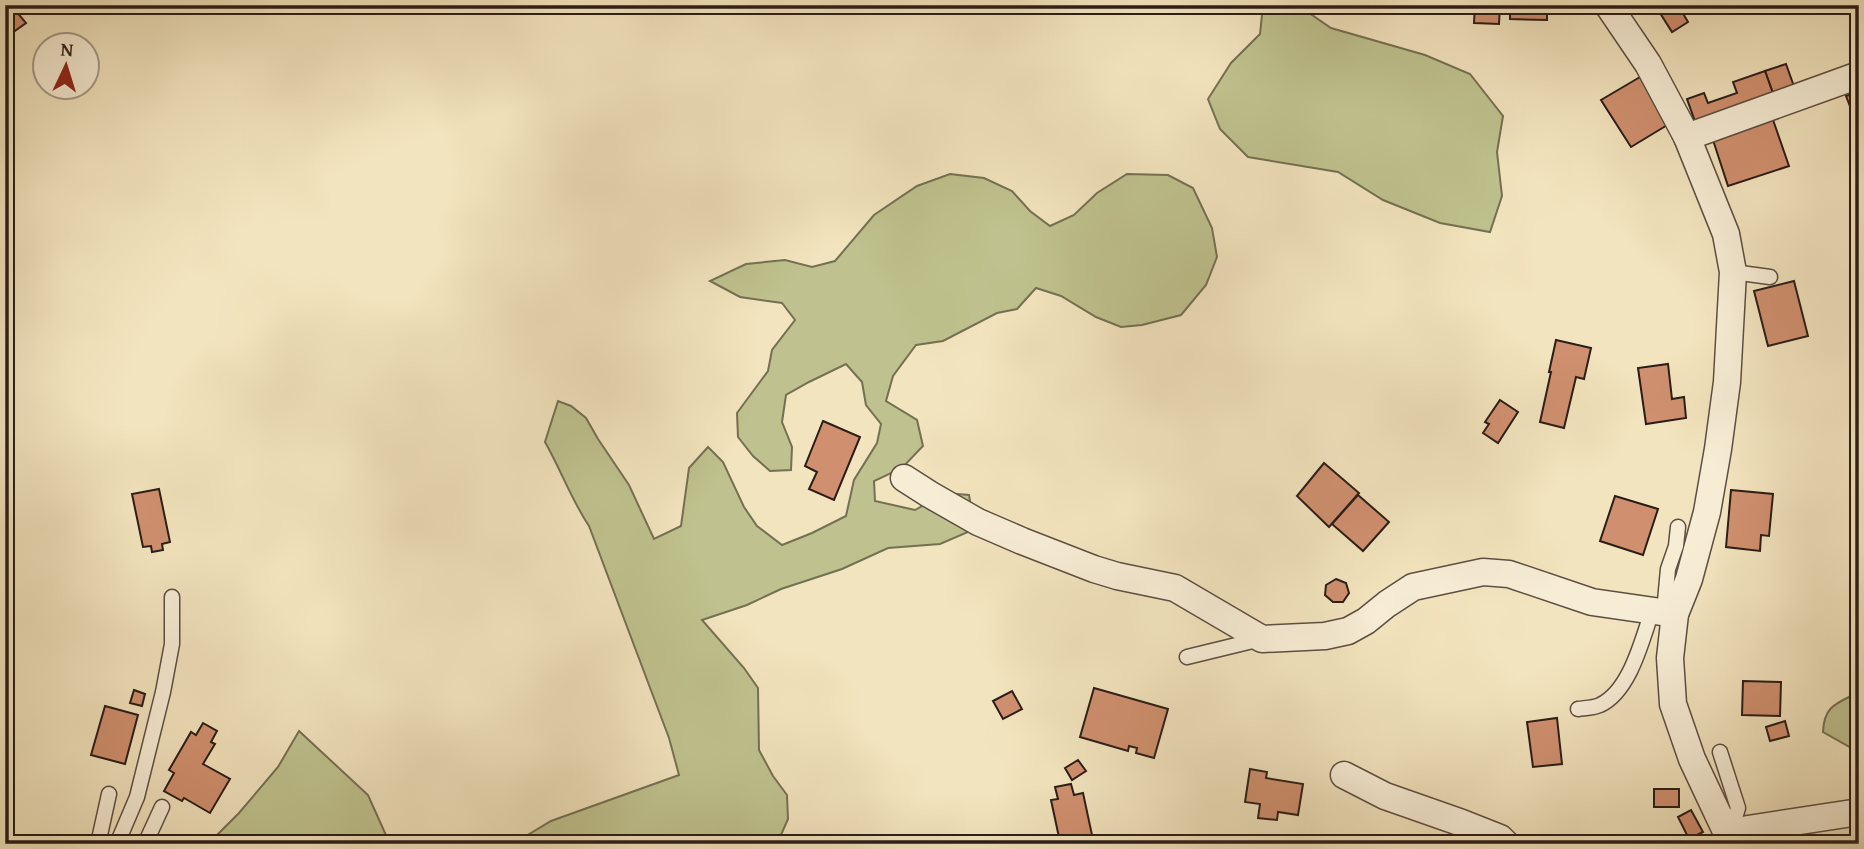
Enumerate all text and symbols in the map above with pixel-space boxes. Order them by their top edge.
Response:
north arrow [32,32,102,102]
text: N [60,35,75,63]

